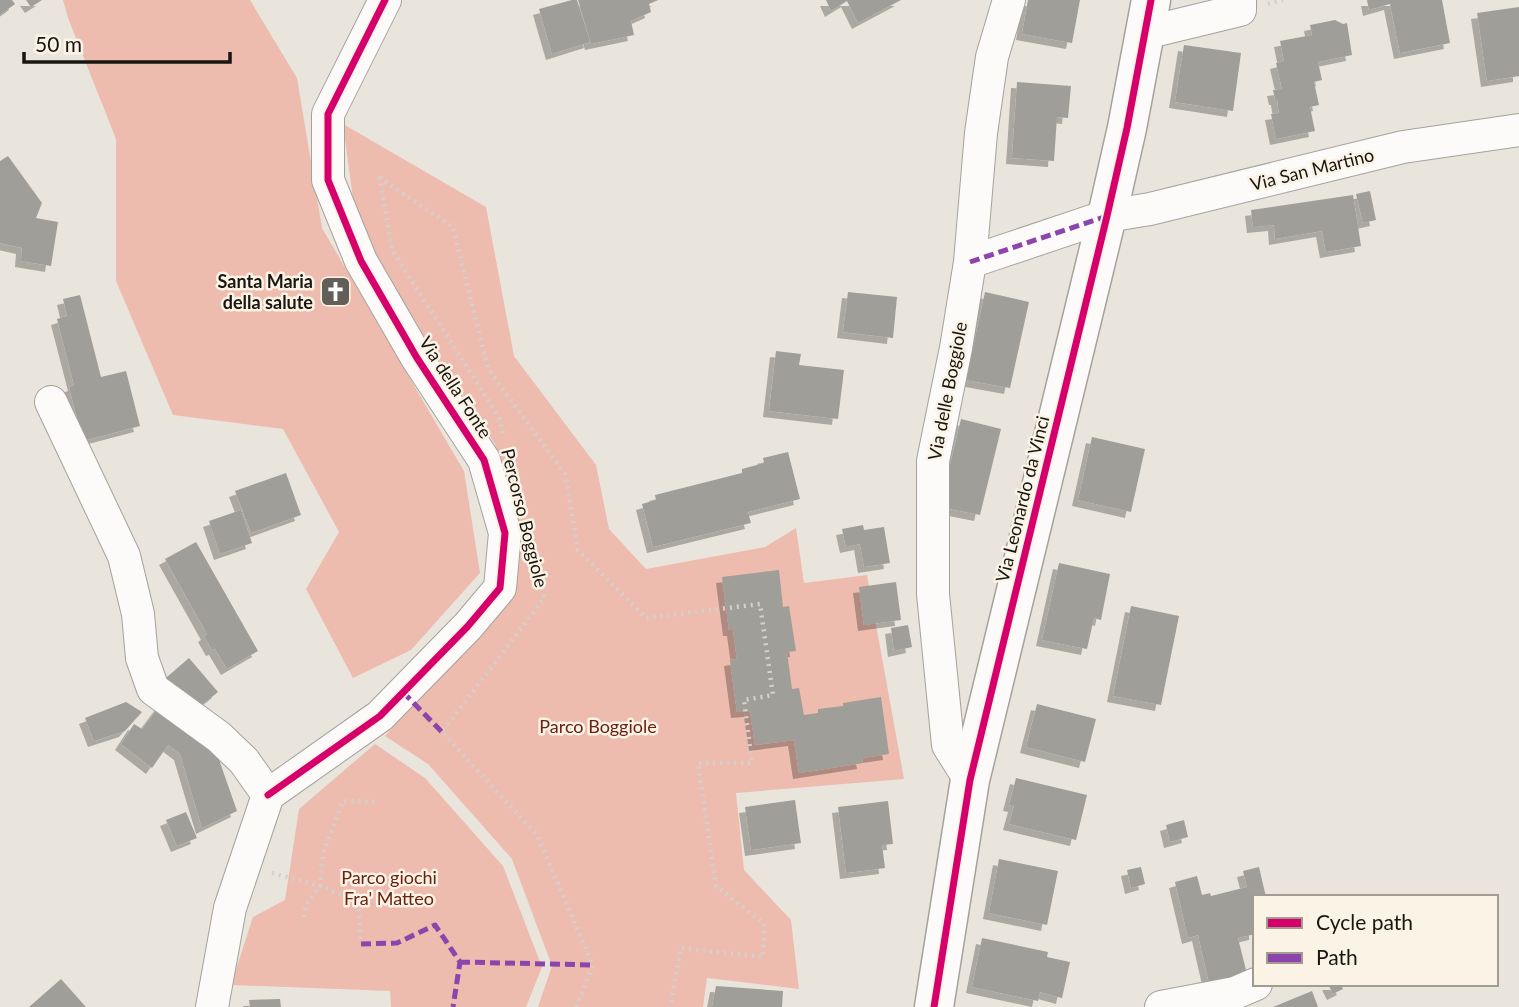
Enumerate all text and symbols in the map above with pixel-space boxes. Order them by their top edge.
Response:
scale bar [24,21,231,65]
text: 50 m [35,31,82,56]
street label: Via San Martino [1248,143,1376,195]
place label: Santa Maria della salute [218,270,313,313]
church icon: Santa Maria della salute [319,274,353,308]
street label: Via delle Boggiole [923,320,971,462]
street label: Via della Fonte [415,332,497,442]
street label: Via Leonardo da Vinci [991,413,1053,585]
street label: Percorso Boggiole [497,446,553,590]
park label: Parco Boggiole [539,715,657,737]
park label: Parco giochi Fra' Matteo [341,866,437,909]
legend [1253,895,1498,986]
text: Cycle path [1316,909,1413,934]
text: Path [1316,944,1358,969]

